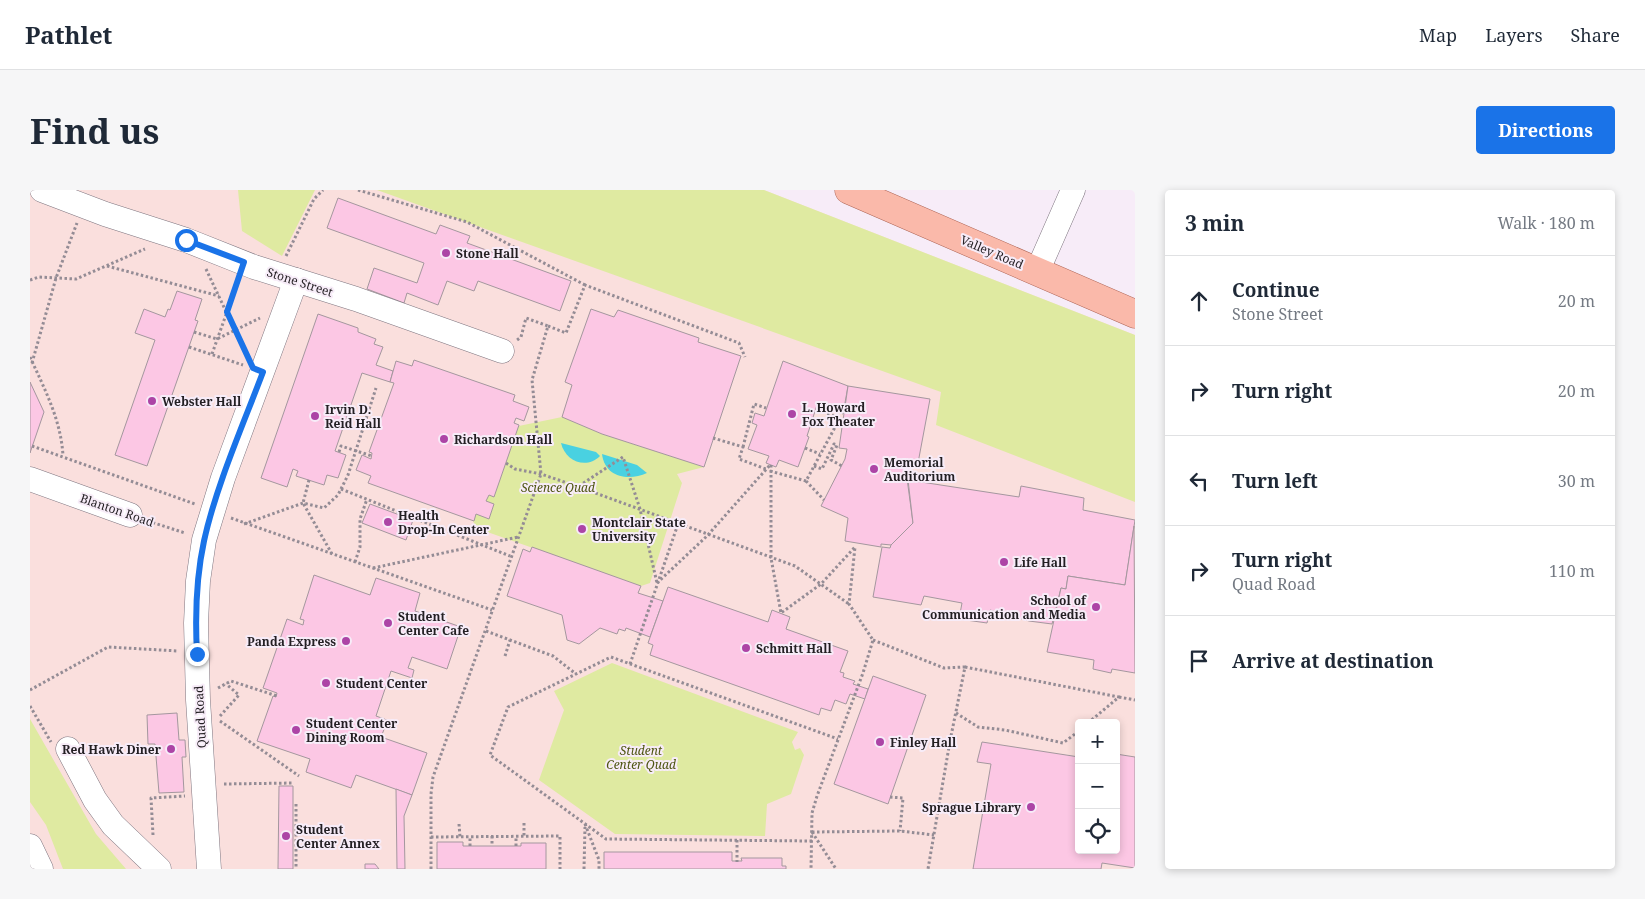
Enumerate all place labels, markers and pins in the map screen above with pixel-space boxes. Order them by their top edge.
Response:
place label: Stone Hall [456,245,519,262]
marker: Stone Hall [440,247,452,259]
place label: Webster Hall [162,393,242,410]
marker: Webster Hall [146,395,158,407]
place label: L. Howard Fox Theater [802,399,876,430]
place label: Irvin D. Reid Hall [325,401,382,432]
marker: L. Howard Fox Theater [786,408,798,420]
marker: Irvin D. Reid Hall [309,410,321,422]
place label: Richardson Hall [454,431,553,448]
marker: Richardson Hall [438,433,450,445]
place label: Memorial Auditorium [884,454,956,485]
marker: Memorial Auditorium [868,463,880,475]
place label: Health Drop-In Center [398,507,490,538]
place label: Montclair State University [592,514,686,545]
marker: Health Drop-In Center [382,516,394,528]
marker: Montclair State University [576,523,588,535]
place label: Life Hall [1014,554,1067,571]
marker: Life Hall [998,556,1010,568]
place label: School of Communication and Media [922,592,1087,623]
marker: School of Communication and Media [1090,601,1102,613]
place label: Student Center Cafe [398,608,469,639]
marker: Student Center Cafe [382,617,394,629]
place label: Panda Express [247,633,336,650]
marker: Panda Express [340,635,352,647]
place label: Schmitt Hall [756,640,832,657]
marker: Schmitt Hall [740,642,752,654]
place label: Student Center [336,675,428,692]
marker: Student Center [320,677,332,689]
place label: Student Center Dining Room [306,715,398,746]
marker: Student Center Dining Room [290,724,302,736]
place label: Finley Hall [890,734,957,751]
marker: Finley Hall [874,736,886,748]
place label: Red Hawk Diner [62,741,162,758]
marker: Red Hawk Diner [165,743,177,755]
place label: Sprague Library [922,799,1021,816]
marker: Sprague Library [1025,801,1037,813]
place label: Student Center Annex [296,821,380,852]
marker: Student Center Annex [280,830,292,842]

